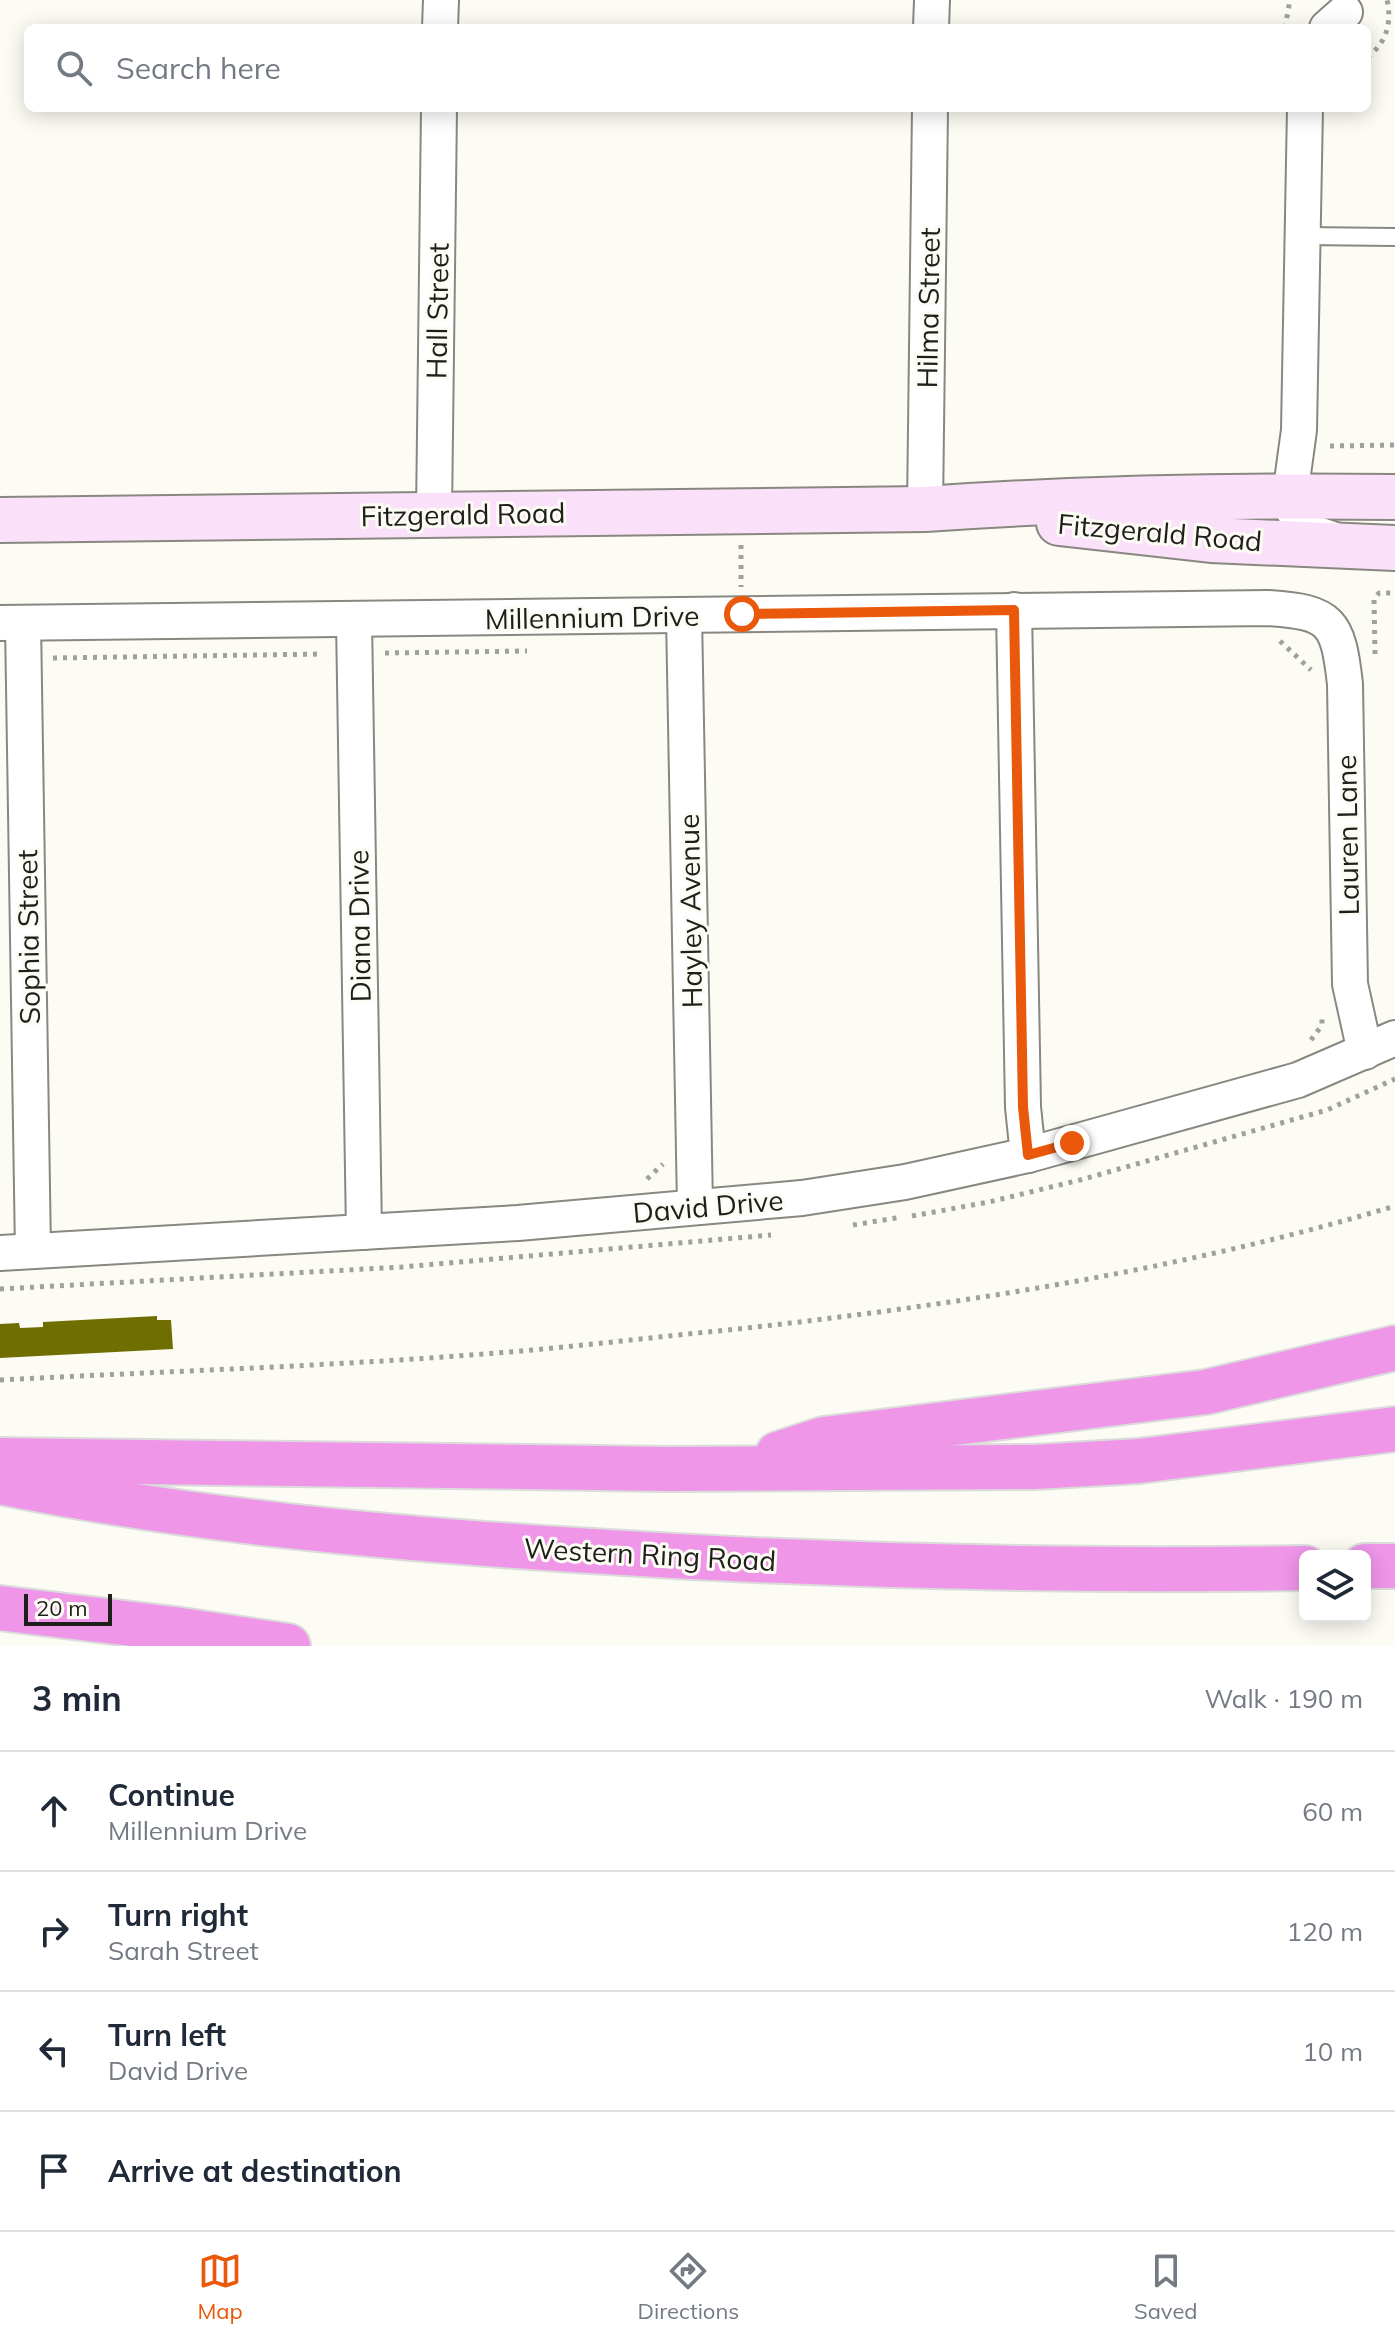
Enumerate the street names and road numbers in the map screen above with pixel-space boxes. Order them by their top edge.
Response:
street label: Hilma Street [909,227,947,389]
street label: Hall Street [418,242,456,379]
street label: Fitzgerald Road [360,495,566,533]
street label: Fitzgerald Road [1056,506,1264,558]
street label: Millennium Drive [484,598,700,636]
street label: Lauren Lane [1328,754,1366,916]
street label: Hayley Avenue [671,814,709,1008]
street label: Sophia Street [9,849,47,1025]
street label: Diana Drive [340,849,378,1003]
street label: David Drive [631,1182,785,1230]
street label: Western Ring Road [523,1530,777,1578]

